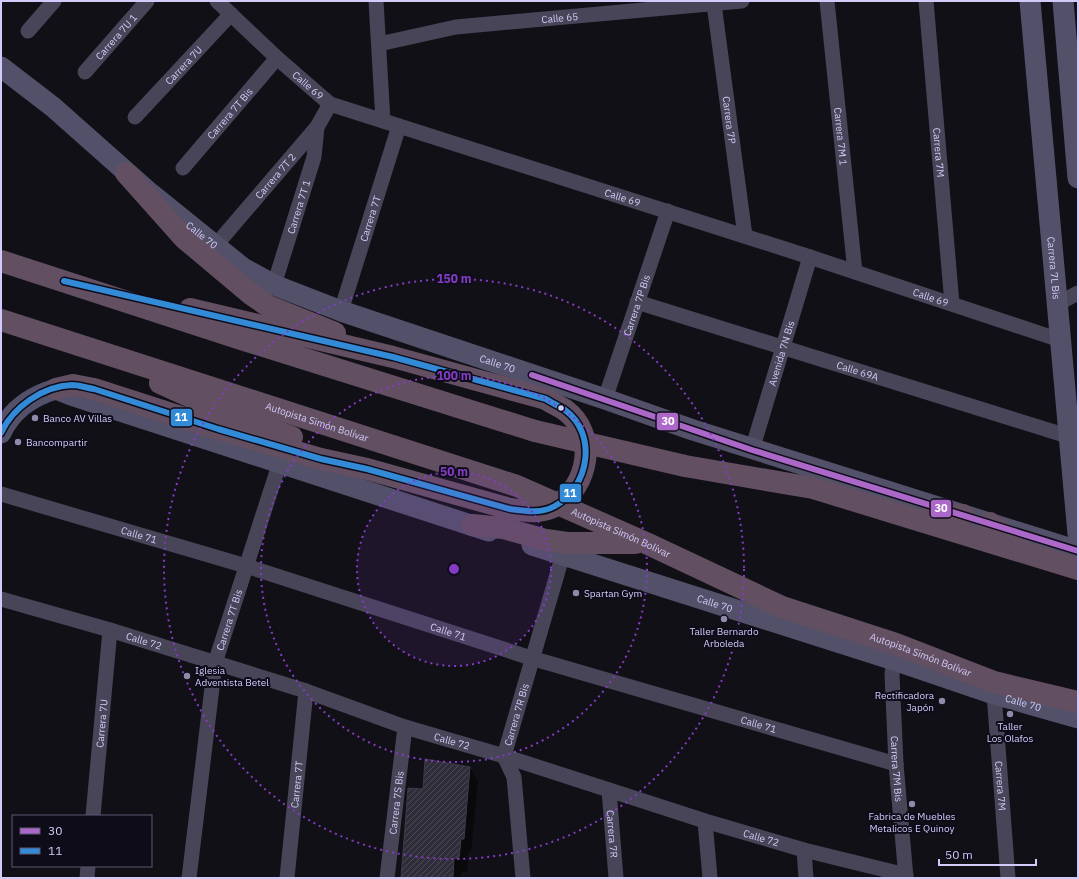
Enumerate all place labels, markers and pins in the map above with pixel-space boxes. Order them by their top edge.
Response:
unlabelled marker [556,403,566,413]
place label: Banco AV Villas [43,412,112,425]
marker: Banco AV Villas [30,413,40,423]
place label: Bancompartir [26,436,88,449]
marker: Bancompartir [13,437,23,447]
centre of rings [447,562,461,576]
place label: Spartan Gym [584,587,642,600]
marker: Spartan Gym [571,588,581,598]
marker: Taller Bernardo Arboleda [719,614,729,624]
place label: Taller Bernardo Arboleda [690,625,759,650]
place label: Iglesia Adventista Betel [195,664,269,689]
marker: Iglesia Adventista Betel [182,671,192,681]
place label: Rectificadora Japón [875,689,935,714]
marker: Rectificadora Japón [937,696,947,706]
marker: Taller Los Olafos [1005,709,1015,719]
place label: Taller Los Olafos [987,720,1033,745]
marker: Fabrica de Muebles Metalicos E Quinoy [907,799,917,809]
place label: Fabrica de Muebles Metalicos E Quinoy [868,810,956,835]

